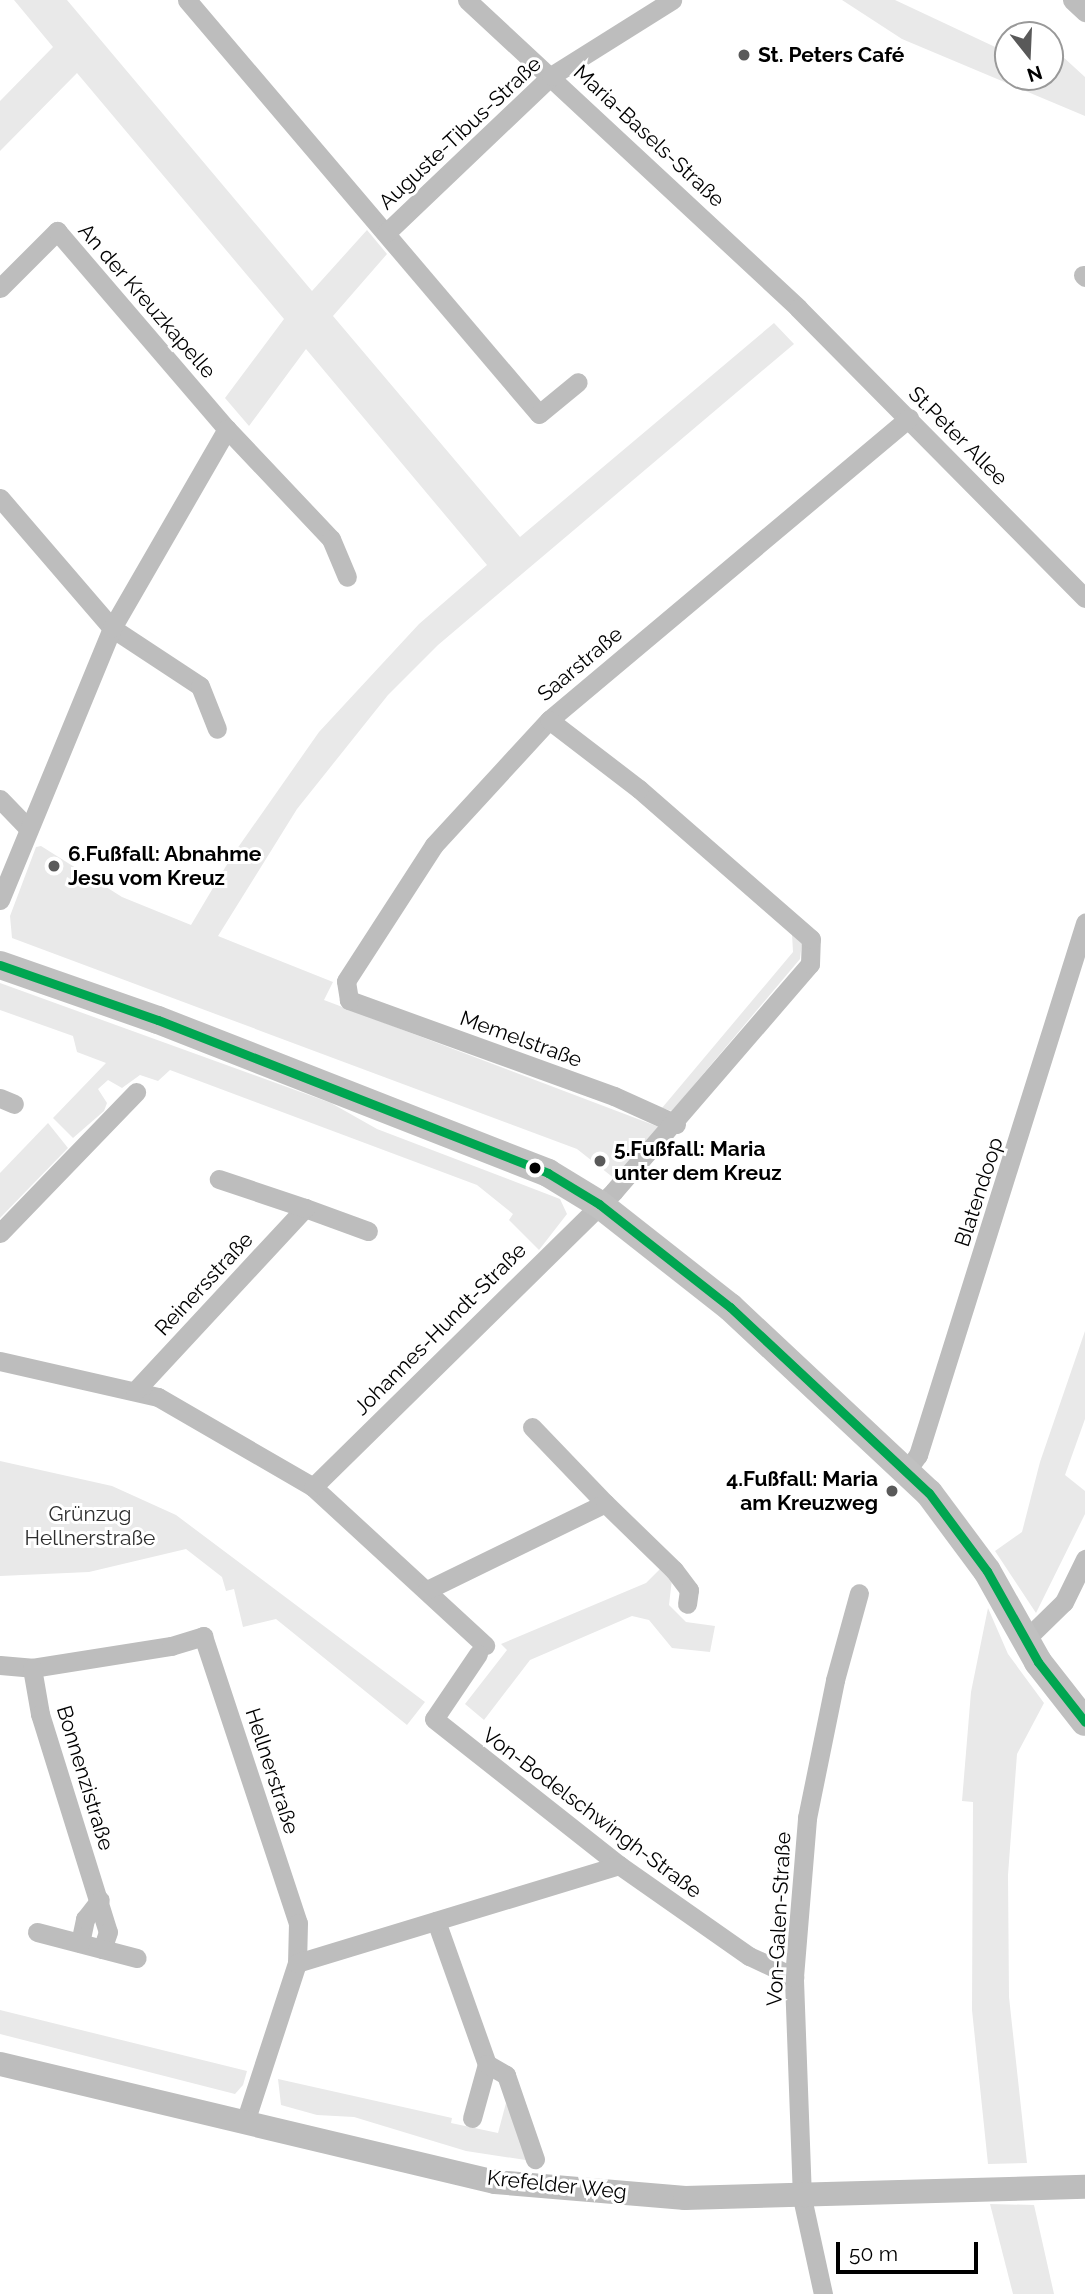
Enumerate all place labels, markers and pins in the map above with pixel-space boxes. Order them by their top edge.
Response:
place label: St. Peters Café [758,42,904,68]
marker: St. Peters Café [736,47,752,63]
place label: 6.Fußfall: Abnahme Jesu vom Kreuz [68,841,262,891]
marker: 6.Fußfall: Abnahme Jesu vom Kreuz [46,858,62,874]
place label: 5.Fußfall: Maria unter dem Kreuz [614,1136,782,1186]
marker: 5.Fußfall: Maria unter dem Kreuz [592,1153,608,1169]
unlabelled marker [528,1161,542,1175]
place label: 4.Fußfall: Maria am Kreuzweg [726,1466,878,1516]
marker: 4.Fußfall: Maria am Kreuzweg [884,1483,900,1499]

